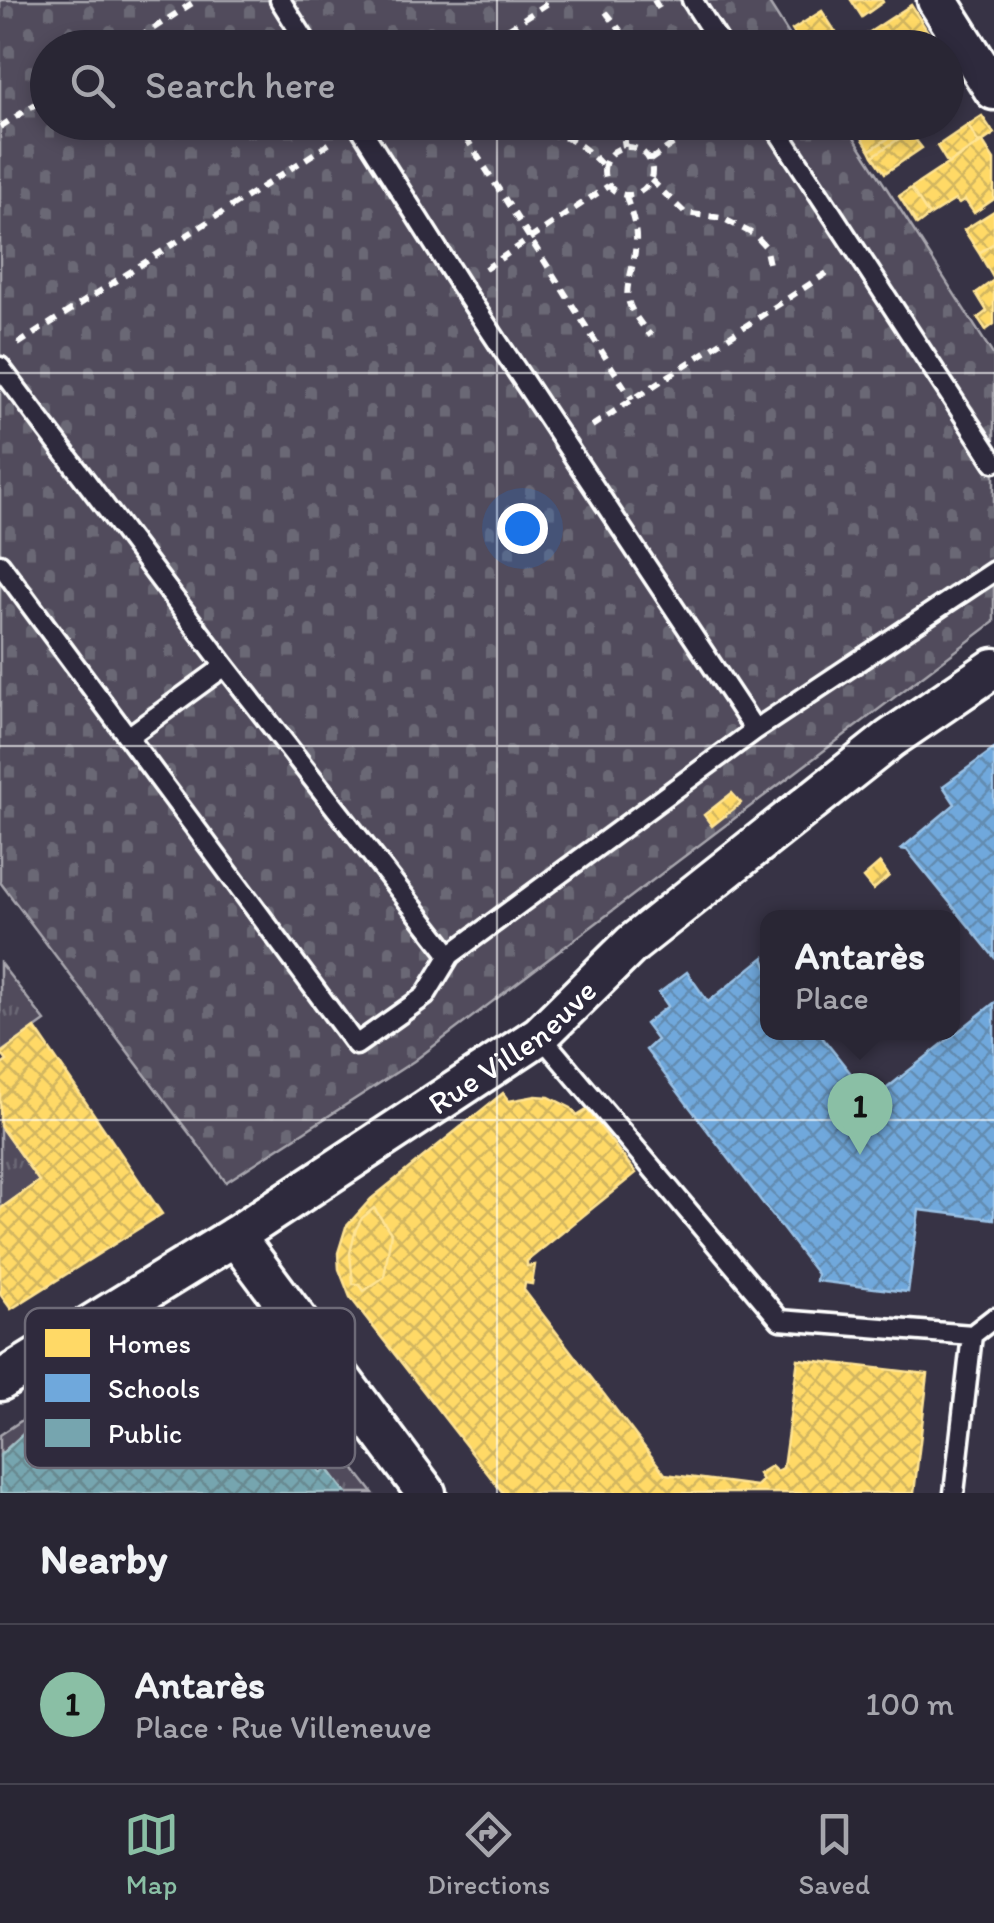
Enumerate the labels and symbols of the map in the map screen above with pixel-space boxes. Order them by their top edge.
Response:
your location [497,503,548,554]
street label: Rue Villeneuve [421,971,604,1122]
pin: 1 [828,1072,892,1155]
legend [25,1308,355,1468]
text: Homes [108,1326,191,1360]
text: Schools [108,1371,200,1405]
text: Public [108,1416,182,1450]

